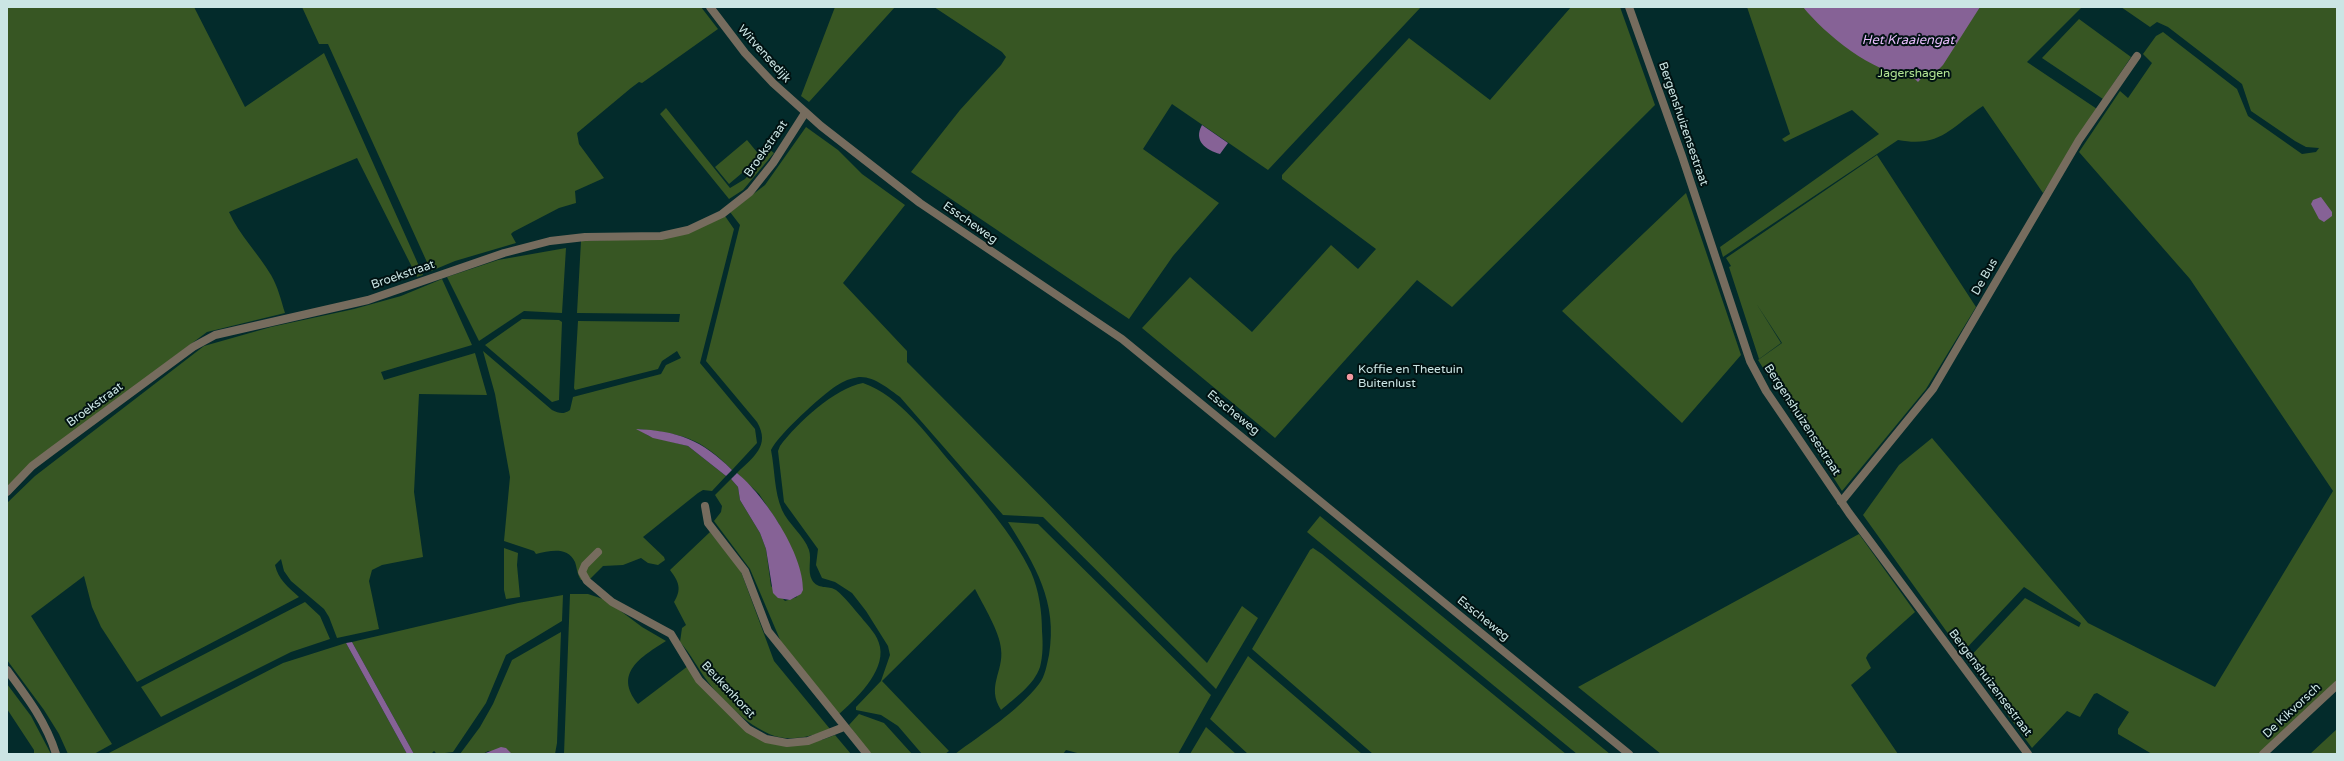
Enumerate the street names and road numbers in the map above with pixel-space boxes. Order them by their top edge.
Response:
street label: Witvensedijk [734,22,794,86]
street label: Bergenshuizensestraat [1655,60,1711,188]
street label: Broekstraat [741,118,791,180]
street label: Esscheweg [940,199,1000,247]
street label: De Bus [1969,256,2001,298]
street label: Broekstraat [369,257,437,293]
street label: Bergenshuizensestraat [1761,362,1843,478]
street label: Broekstraat [64,380,126,430]
street label: Esscheweg [1204,387,1262,439]
street label: Esscheweg [1454,593,1512,645]
street label: Bergenshuizensestraat [1945,627,2035,739]
street label: Beukenhorst [698,659,758,721]
street label: De Kikvorsch [2260,681,2324,741]

